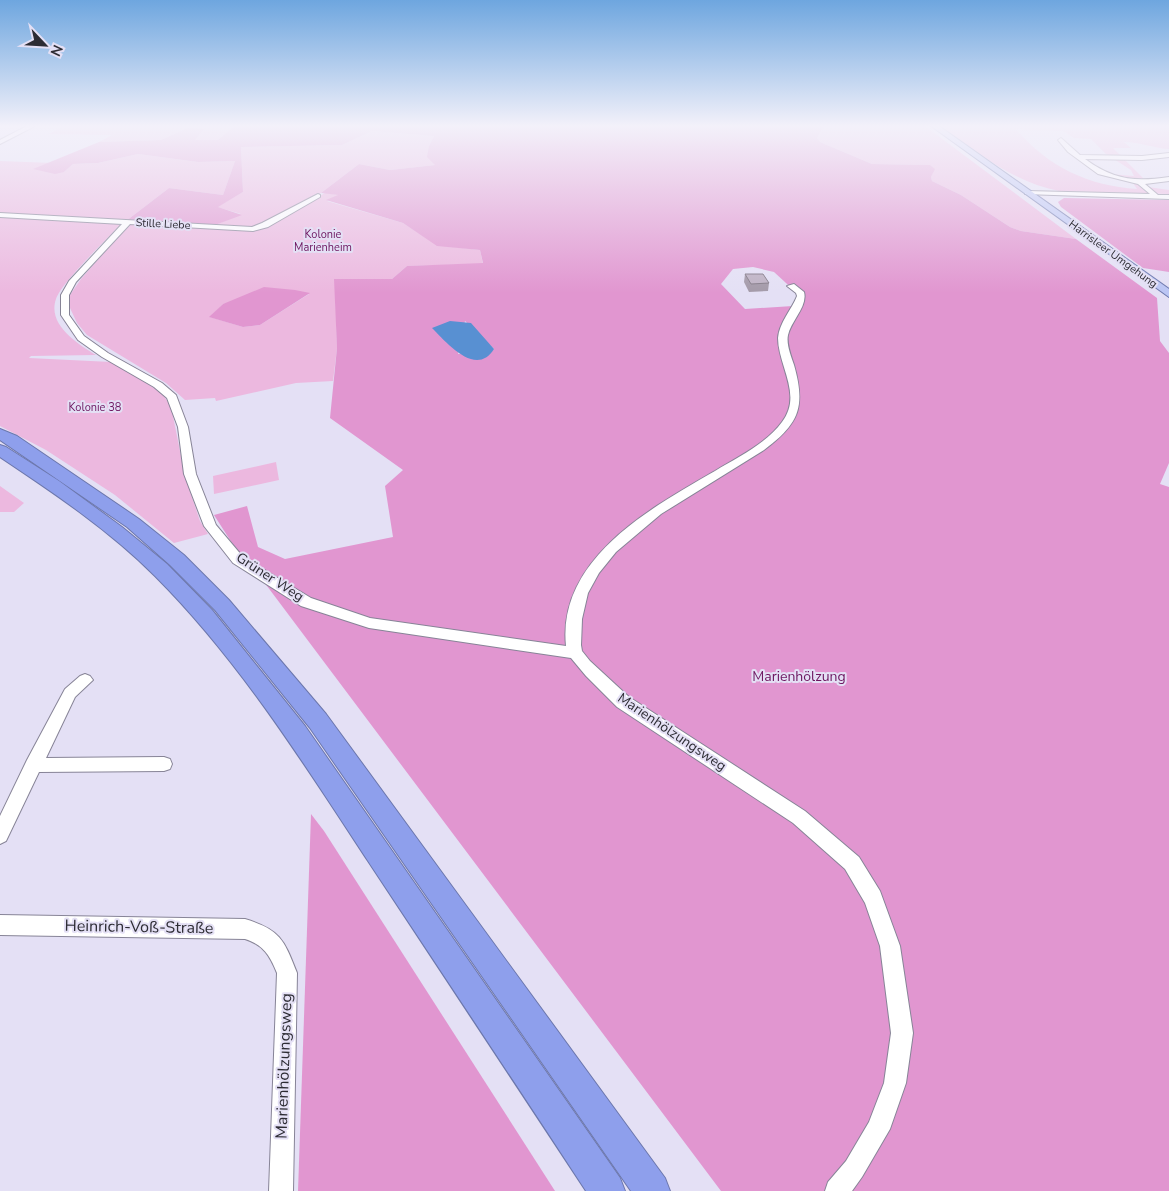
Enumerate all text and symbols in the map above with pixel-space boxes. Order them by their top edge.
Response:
north arrow [20,20,70,70]
text: N [46,42,67,59]
street label: Stille Liebe [135,215,191,233]
street label: Harrisleer Umgehung [1066,217,1160,291]
park label: Kolonie Marienheim [294,227,352,255]
park label: Kolonie 38 [69,400,122,415]
street label: Grüner Weg [232,548,308,606]
park label: Marienhölzung [752,667,846,686]
street label: Marienhölzungsweg [614,689,730,775]
street label: Heinrich-Voß-Straße [64,915,214,939]
street label: Marienhölzungsweg [270,993,298,1139]

